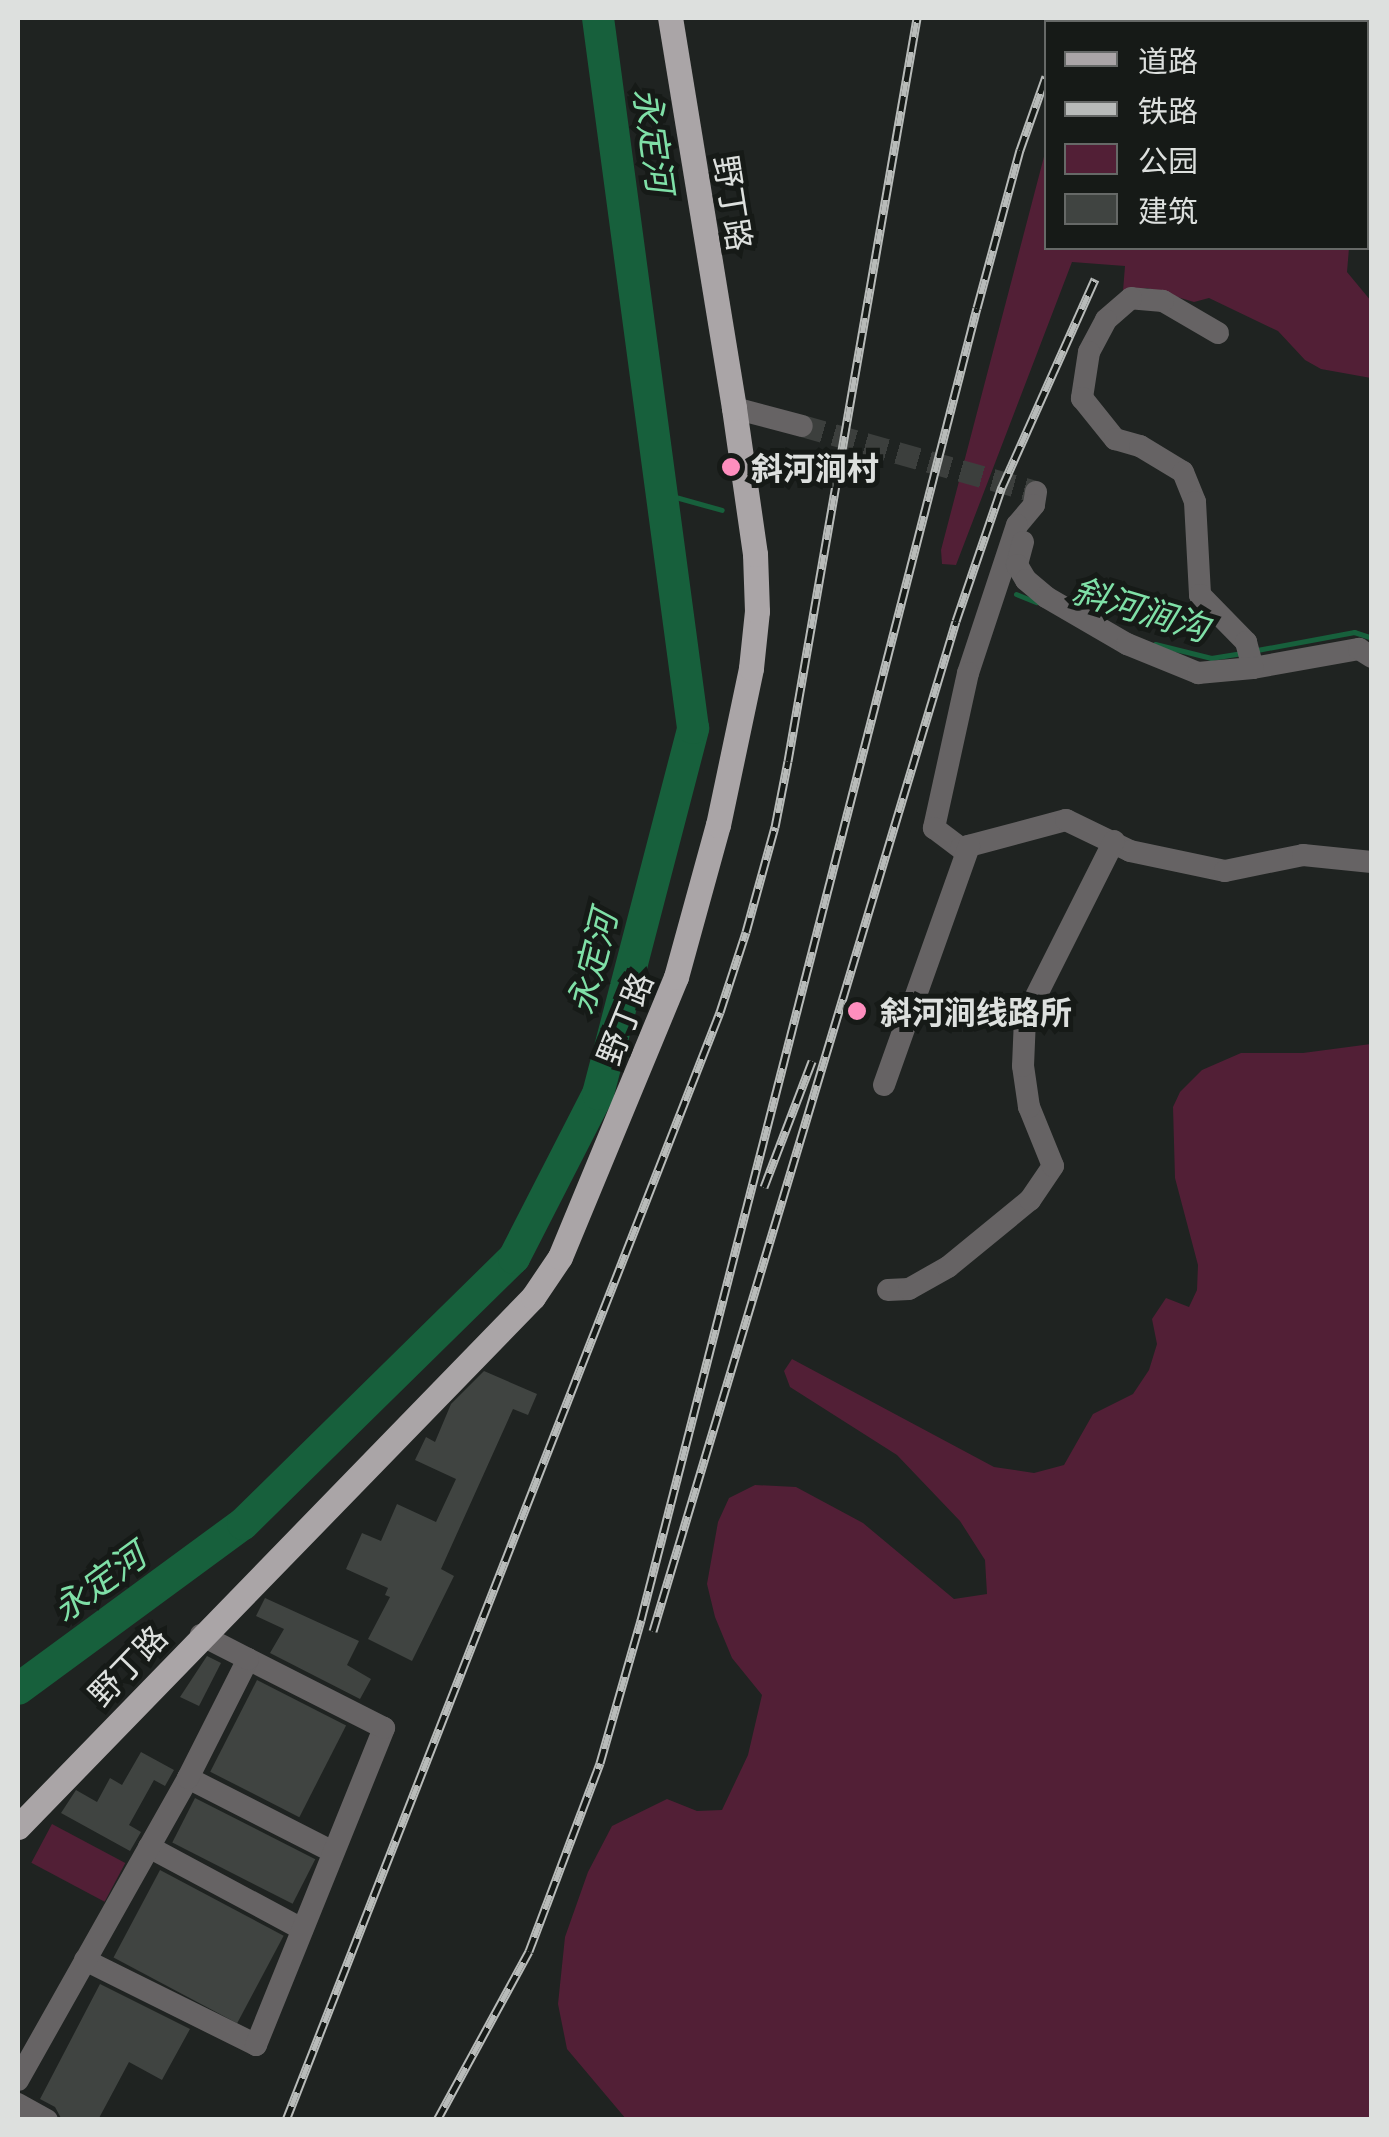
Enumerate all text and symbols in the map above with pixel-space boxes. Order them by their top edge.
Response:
legend [1044,20,1369,250]
text: 道路 [1138,42,1198,78]
water label: 永定河 [627,85,683,195]
text: 铁路 [1138,92,1198,128]
text: 公园 [1138,142,1198,178]
street label: 野丁路 [708,153,760,253]
text: 建筑 [1138,192,1198,228]
place label: 斜河涧村 [751,448,879,486]
marker: 斜河涧村 [720,456,742,478]
water label: 斜河涧沟 [1068,567,1214,649]
water label: 永定河 [558,906,624,1018]
street label: 野丁路 [588,966,660,1070]
place label: 斜河涧线路所 [880,992,1072,1030]
marker: 斜河涧线路所 [844,998,870,1024]
water label: 永定河 [43,1533,153,1629]
street label: 野丁路 [80,1617,174,1713]

